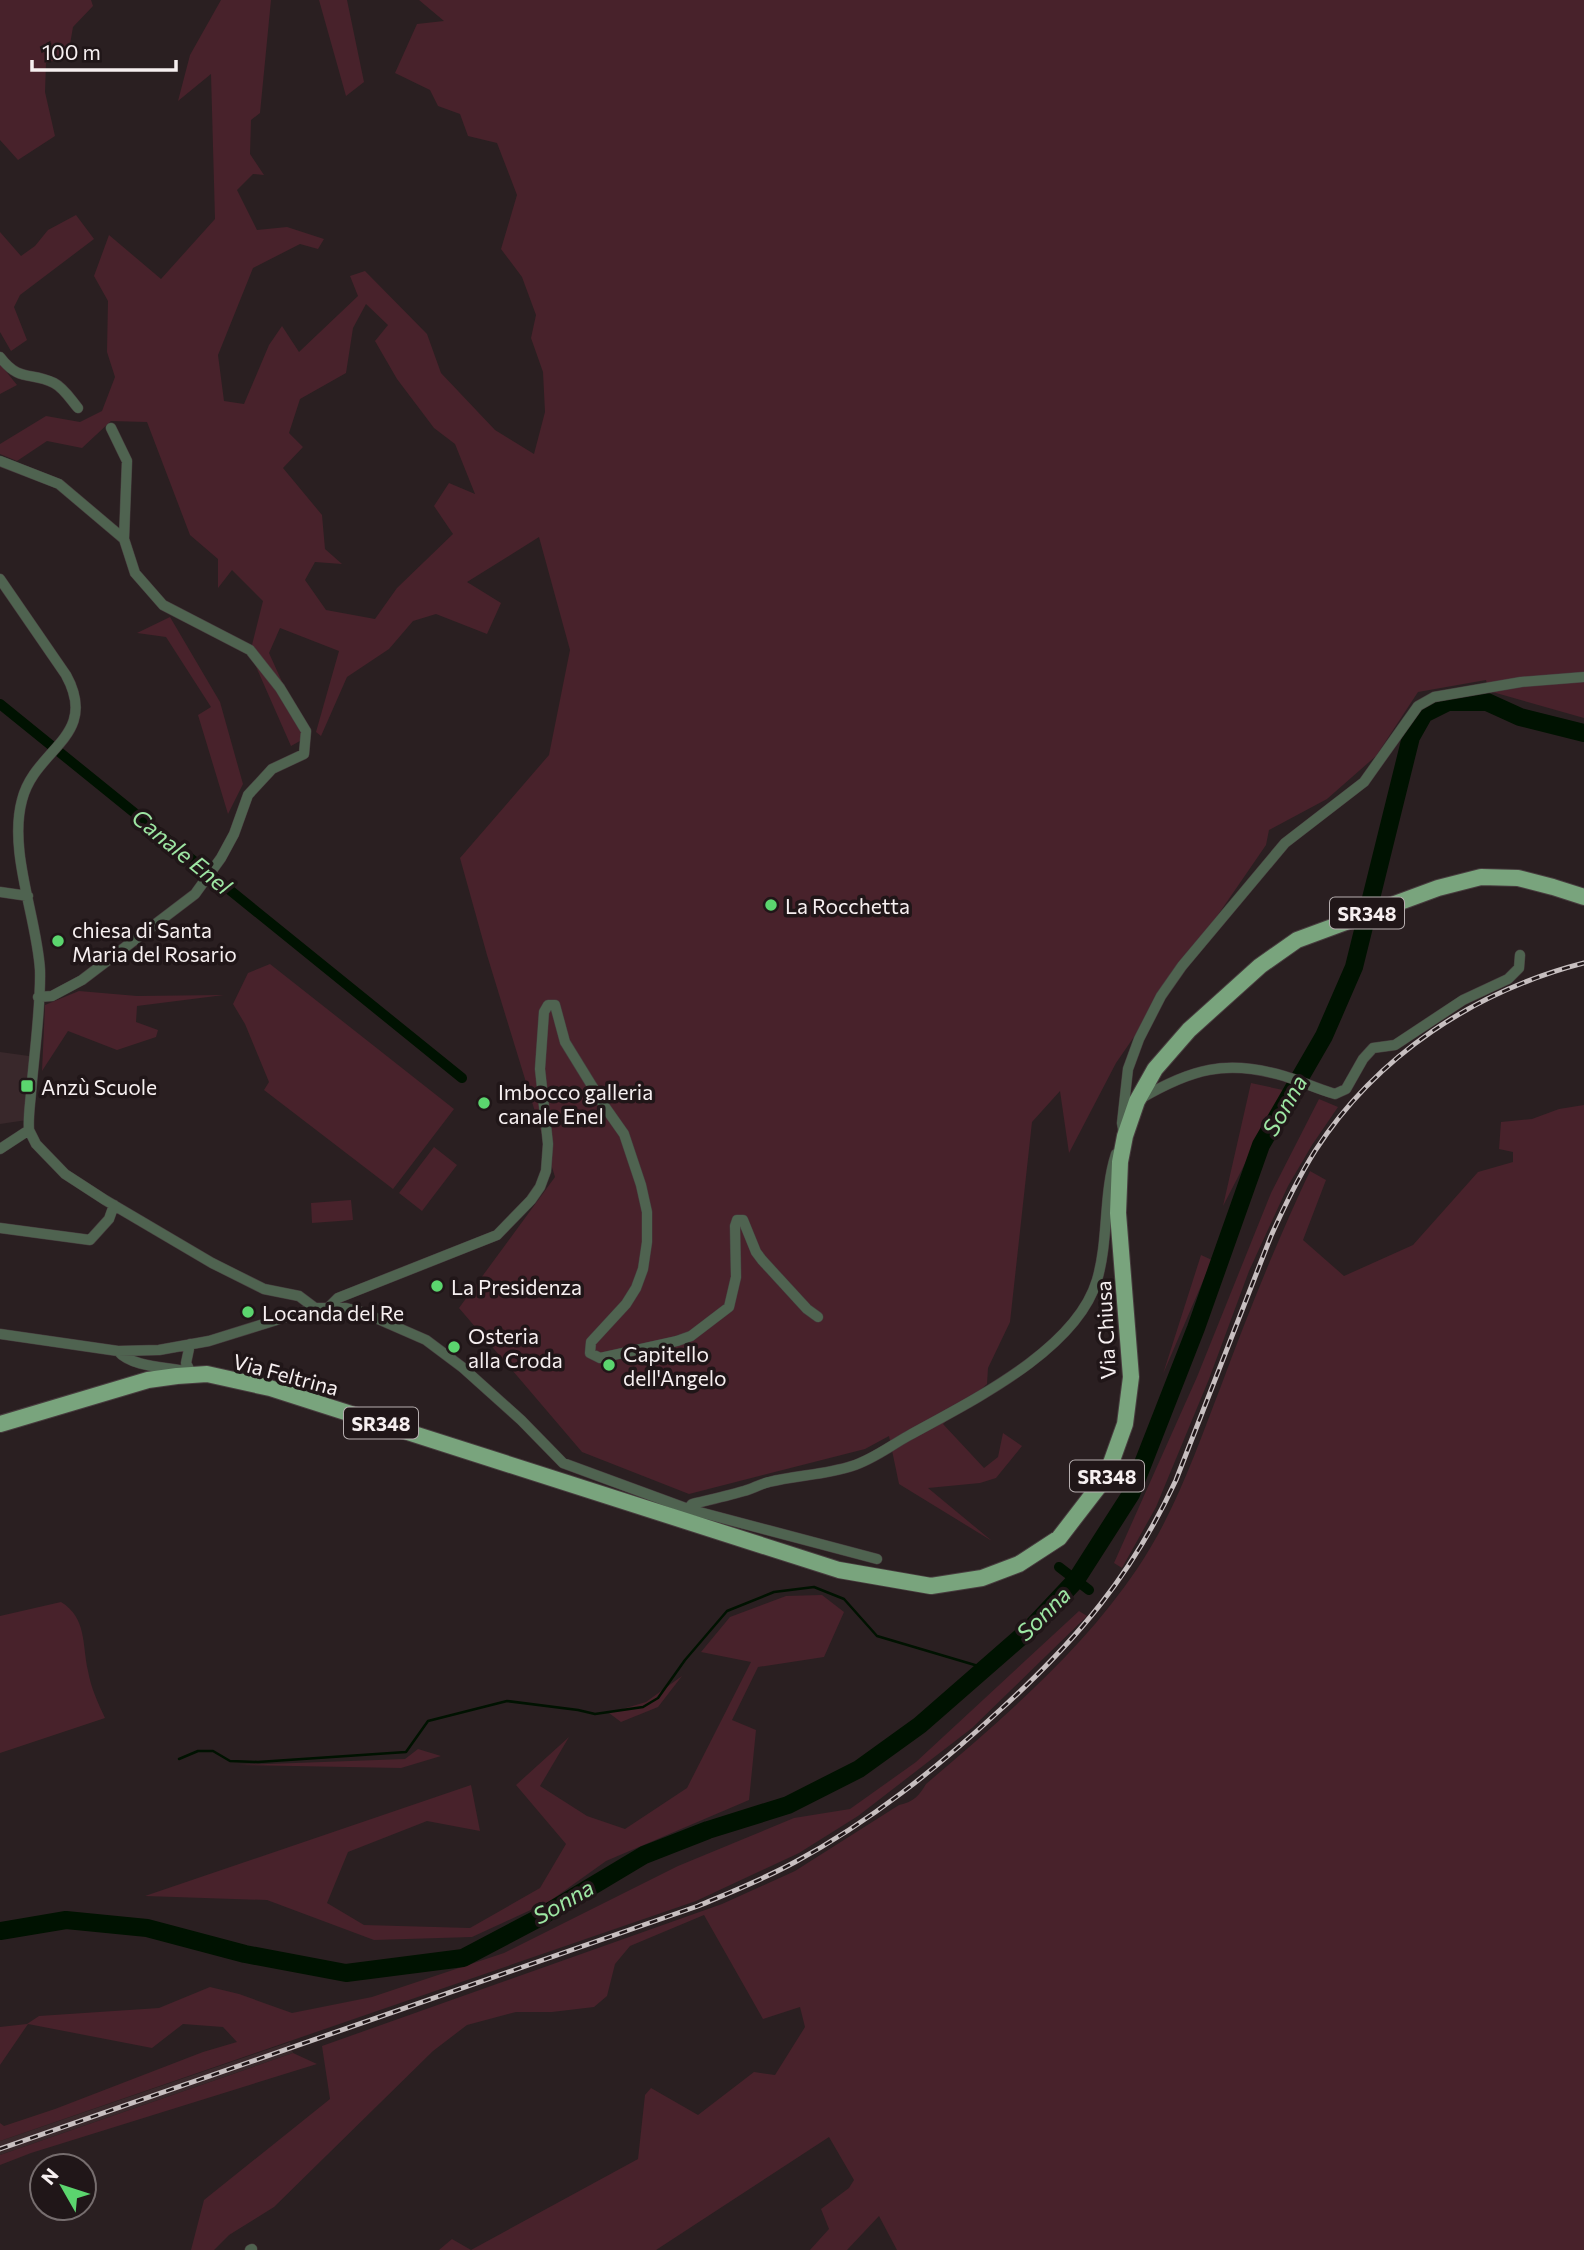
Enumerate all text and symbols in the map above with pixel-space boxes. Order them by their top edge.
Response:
scale bar [32,28,175,72]
text: 100 m [42,39,101,64]
water label: Canale Enel [126,802,238,900]
place label: La Rocchetta [785,893,910,918]
marker: La Rocchetta [763,897,779,913]
road number: SR348 [1330,897,1404,928]
place label: chiesa di Santa Maria del Rosario [72,917,237,966]
marker: chiesa di Santa Maria del Rosario [50,933,66,949]
water label: Sonna [1255,1070,1313,1140]
place label: Anzù Scuole [41,1074,157,1099]
marker: Anzù Scuole [19,1078,35,1094]
place label: Imbocco galleria canale Enel [498,1079,653,1128]
marker: Imbocco galleria canale Enel [476,1095,492,1111]
place label: La Presidenza [451,1274,582,1299]
marker: La Presidenza [429,1278,445,1294]
street label: Via Chiusa [1090,1280,1120,1380]
place label: Locanda del Re [262,1300,404,1325]
marker: Locanda del Re [240,1304,256,1320]
place label: Osteria alla Croda [468,1323,563,1372]
marker: Osteria alla Croda [446,1339,462,1355]
place label: Capitello dell'Angelo [623,1341,727,1390]
street label: Via Feltrina [230,1348,342,1400]
marker: Capitello dell'Angelo [601,1357,617,1373]
road number: SR348 [344,1408,418,1438]
road number: SR348 [1070,1460,1144,1492]
water label: Sonna [1010,1580,1076,1646]
water label: Sonna [528,1872,598,1930]
north arrow [28,2152,98,2222]
text: N [36,2163,63,2189]

